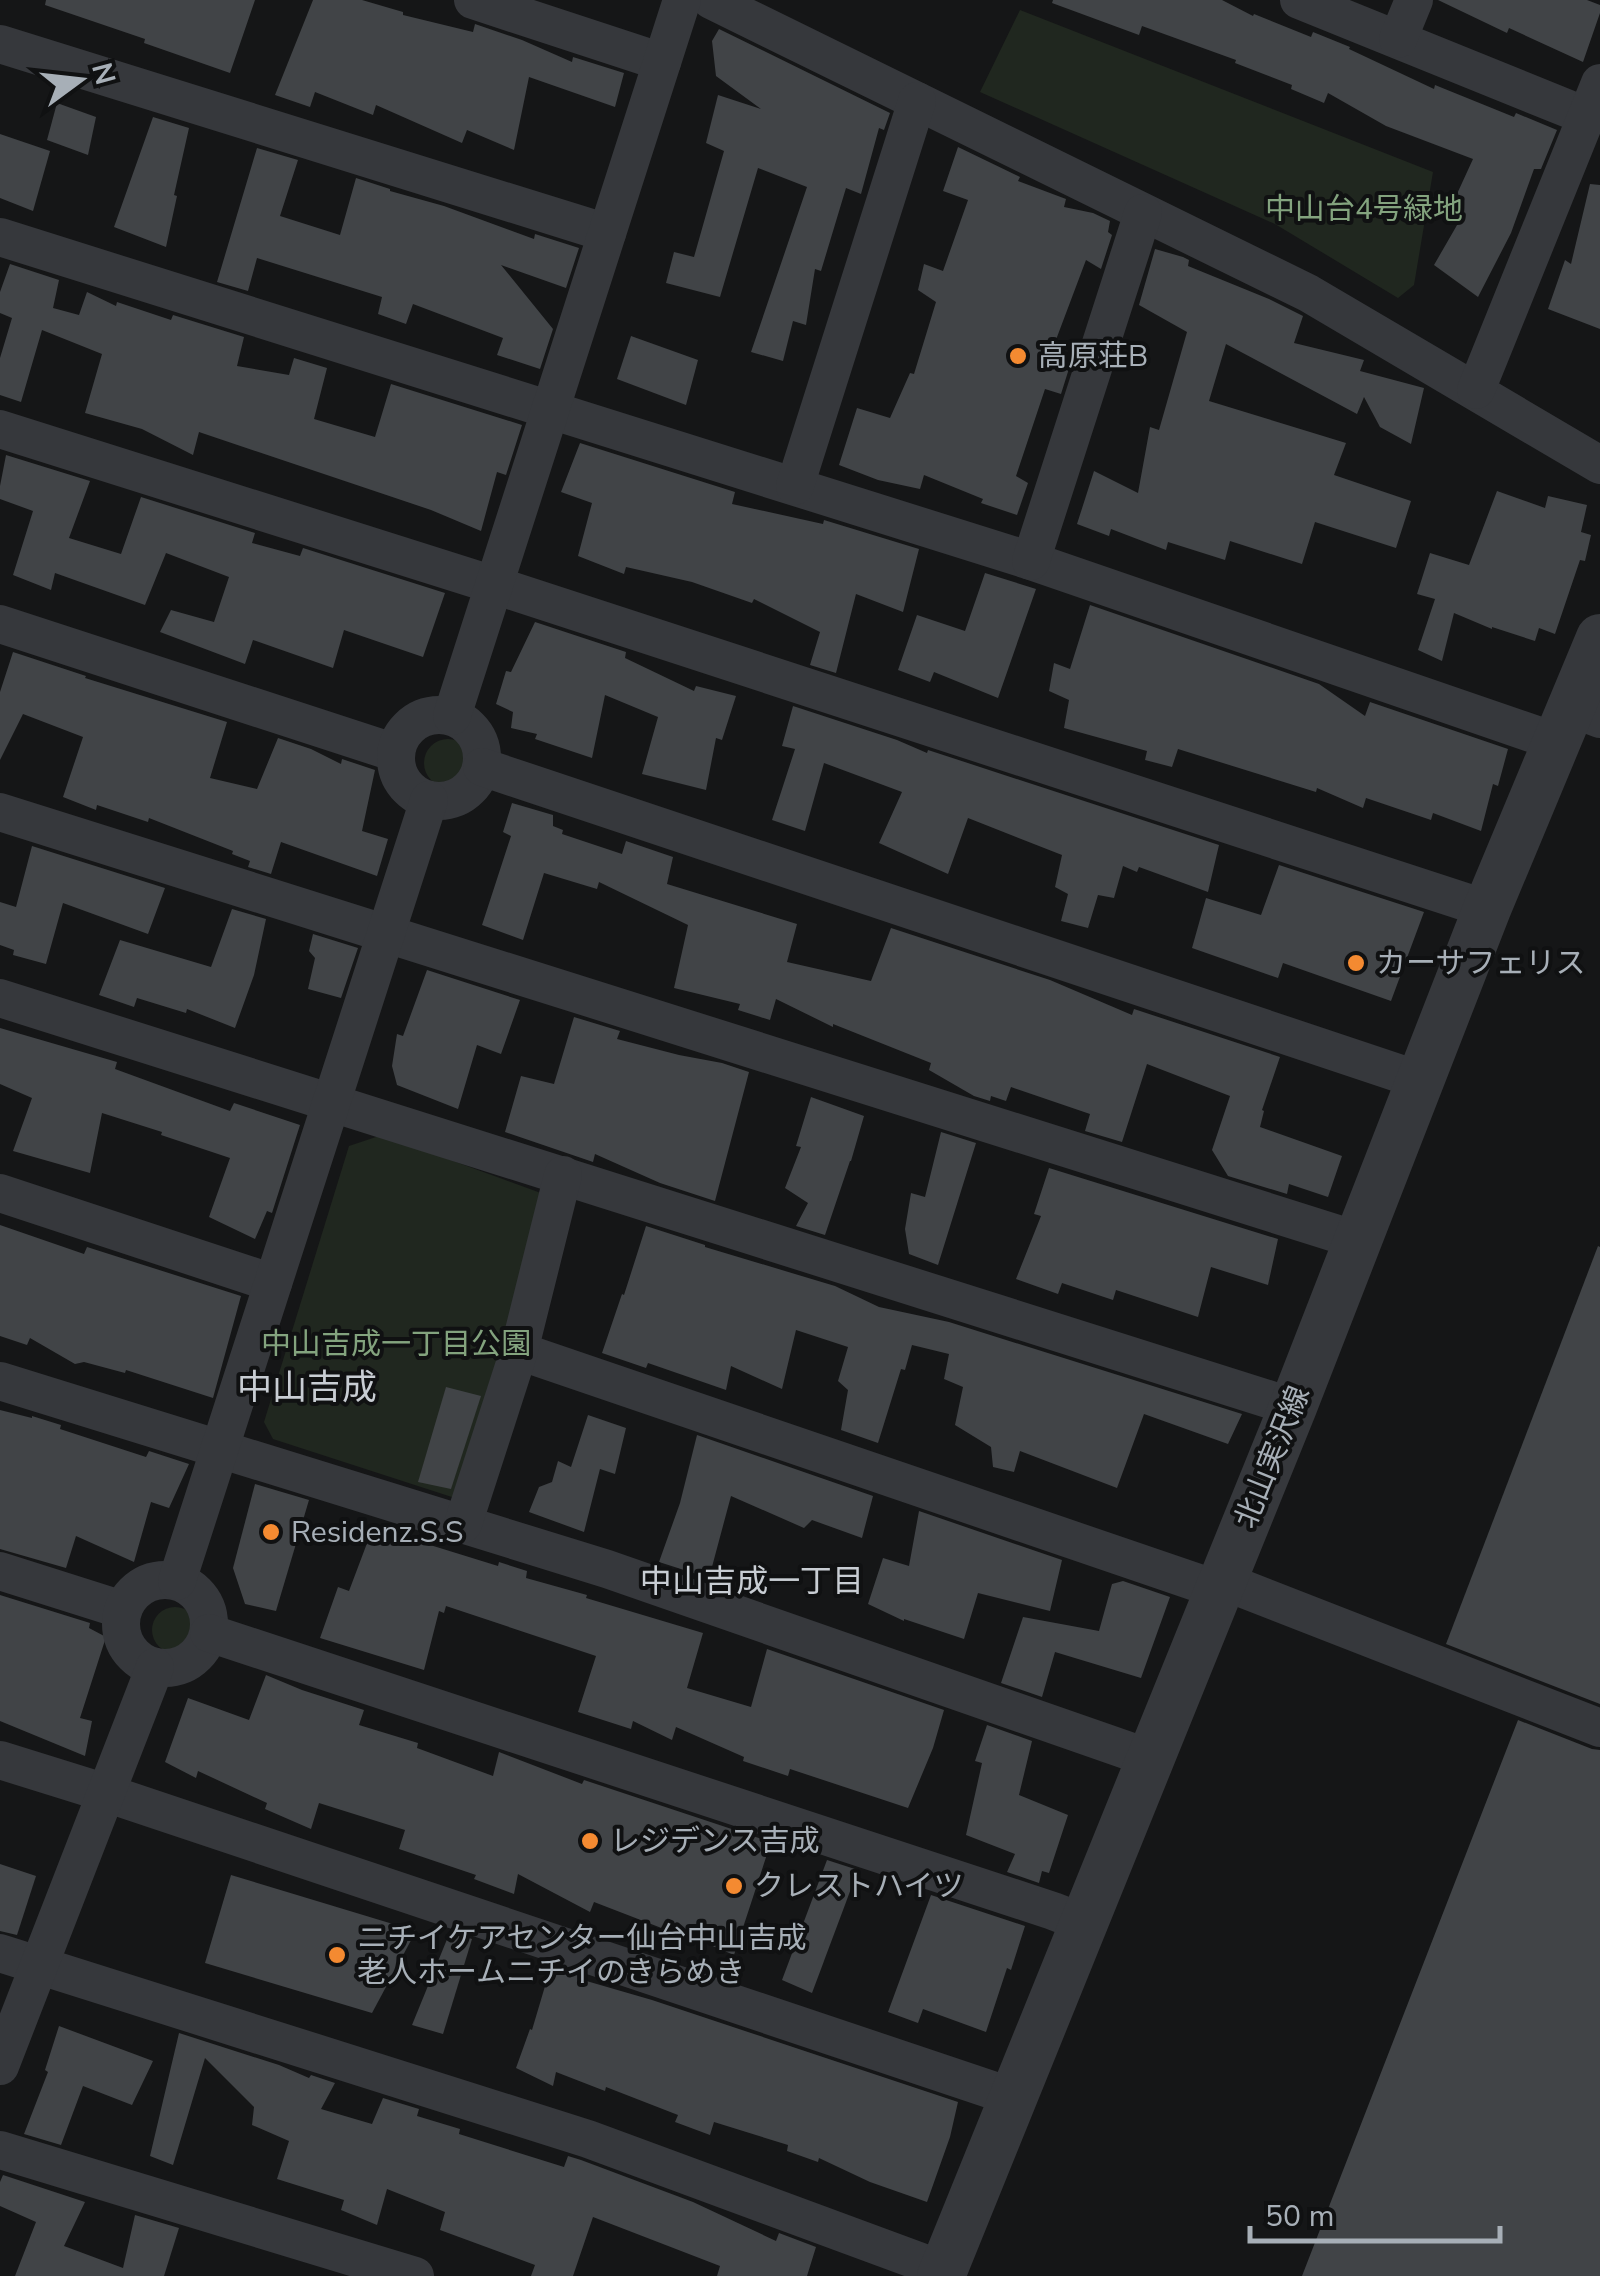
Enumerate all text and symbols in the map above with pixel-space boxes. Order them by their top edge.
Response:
north arrow [30,30,130,130]
text: N [82,59,124,89]
park label: 中山台4号緑地 [1265,189,1463,230]
place label: 高原荘B [1038,336,1148,377]
marker: 高原荘B [1007,345,1029,367]
place label: カーサフェリス [1376,943,1585,984]
marker: カーサフェリス [1345,952,1367,974]
park label: 中山吉成一丁目公園 [261,1324,531,1365]
district label: 中山吉成 [237,1364,377,1411]
street label: 北山実沢線 [1225,1380,1320,1534]
place label: Residenz.S.S [291,1512,463,1553]
marker: Residenz.S.S [260,1521,282,1543]
district label: 中山吉成一丁目 [640,1560,864,1603]
place label: レジデンス吉成 [610,1821,819,1862]
marker: レジデンス吉成 [579,1830,601,1852]
place label: クレストハイツ [754,1866,963,1907]
marker: クレストハイツ [723,1875,745,1897]
place label: ニチイケアセンター仙台中山吉成 老人ホームニチイのきらめき [357,1918,806,1993]
marker: ニチイケアセンター仙台中山吉成 老人ホームニチイのきらめき [326,1944,348,1966]
scale bar [1250,2181,1500,2243]
text: 50 m [1265,2196,1334,2237]

